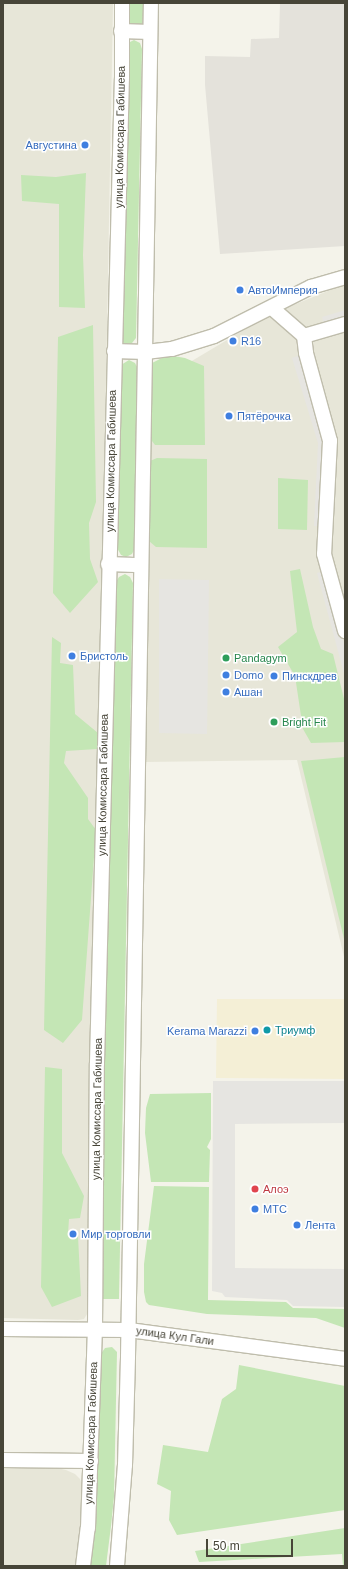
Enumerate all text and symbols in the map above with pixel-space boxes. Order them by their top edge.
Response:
street label: улица Комиссара Габишева [112,66,128,208]
place label: Августина [26,138,77,152]
marker: Августина [80,140,90,150]
place label: АвтоИмперия [248,283,318,297]
marker: АвтоИмперия [235,285,245,295]
place label: R16 [241,334,261,348]
marker: R16 [228,336,238,346]
street label: улица Комиссара Габишева [103,390,119,532]
place label: Пятёрочка [237,409,291,423]
marker: Пятёрочка [224,411,234,421]
place label: Бристоль [80,649,128,663]
marker: Бристоль [67,651,77,661]
place label: Pandagym [234,651,287,665]
marker: Pandagym [221,653,231,663]
place label: Domo [234,668,263,682]
place label: Пинскдрев [282,669,337,683]
marker: Domo [221,670,231,680]
marker: Пинскдрев [269,671,279,681]
place label: Ашан [234,685,262,699]
marker: Ашан [221,687,231,697]
street label: улица Комиссара Габишева [95,714,111,856]
place label: Bright Fit [282,715,326,729]
marker: Bright Fit [269,717,279,727]
place label: Триумф [275,1023,315,1037]
place label: Kerama Marazzi [167,1024,247,1038]
marker: Триумф [262,1025,272,1035]
marker: Kerama Marazzi [250,1026,260,1036]
street label: улица Комиссара Габишева [89,1038,105,1180]
place label: Алоэ [263,1182,289,1196]
marker: Алоэ [250,1184,260,1194]
place label: МТС [263,1202,287,1216]
marker: МТС [250,1204,260,1214]
place label: Лента [305,1218,335,1232]
marker: Лента [292,1220,302,1230]
place label: Мир торговли [81,1227,151,1241]
marker: Мир торговли [68,1229,78,1239]
street label: улица Кул Гали [135,1324,215,1348]
street label: улица Комиссара Габишева [82,1362,100,1504]
scale bar [208,1531,295,1557]
text: 50 m [213,1539,240,1553]

